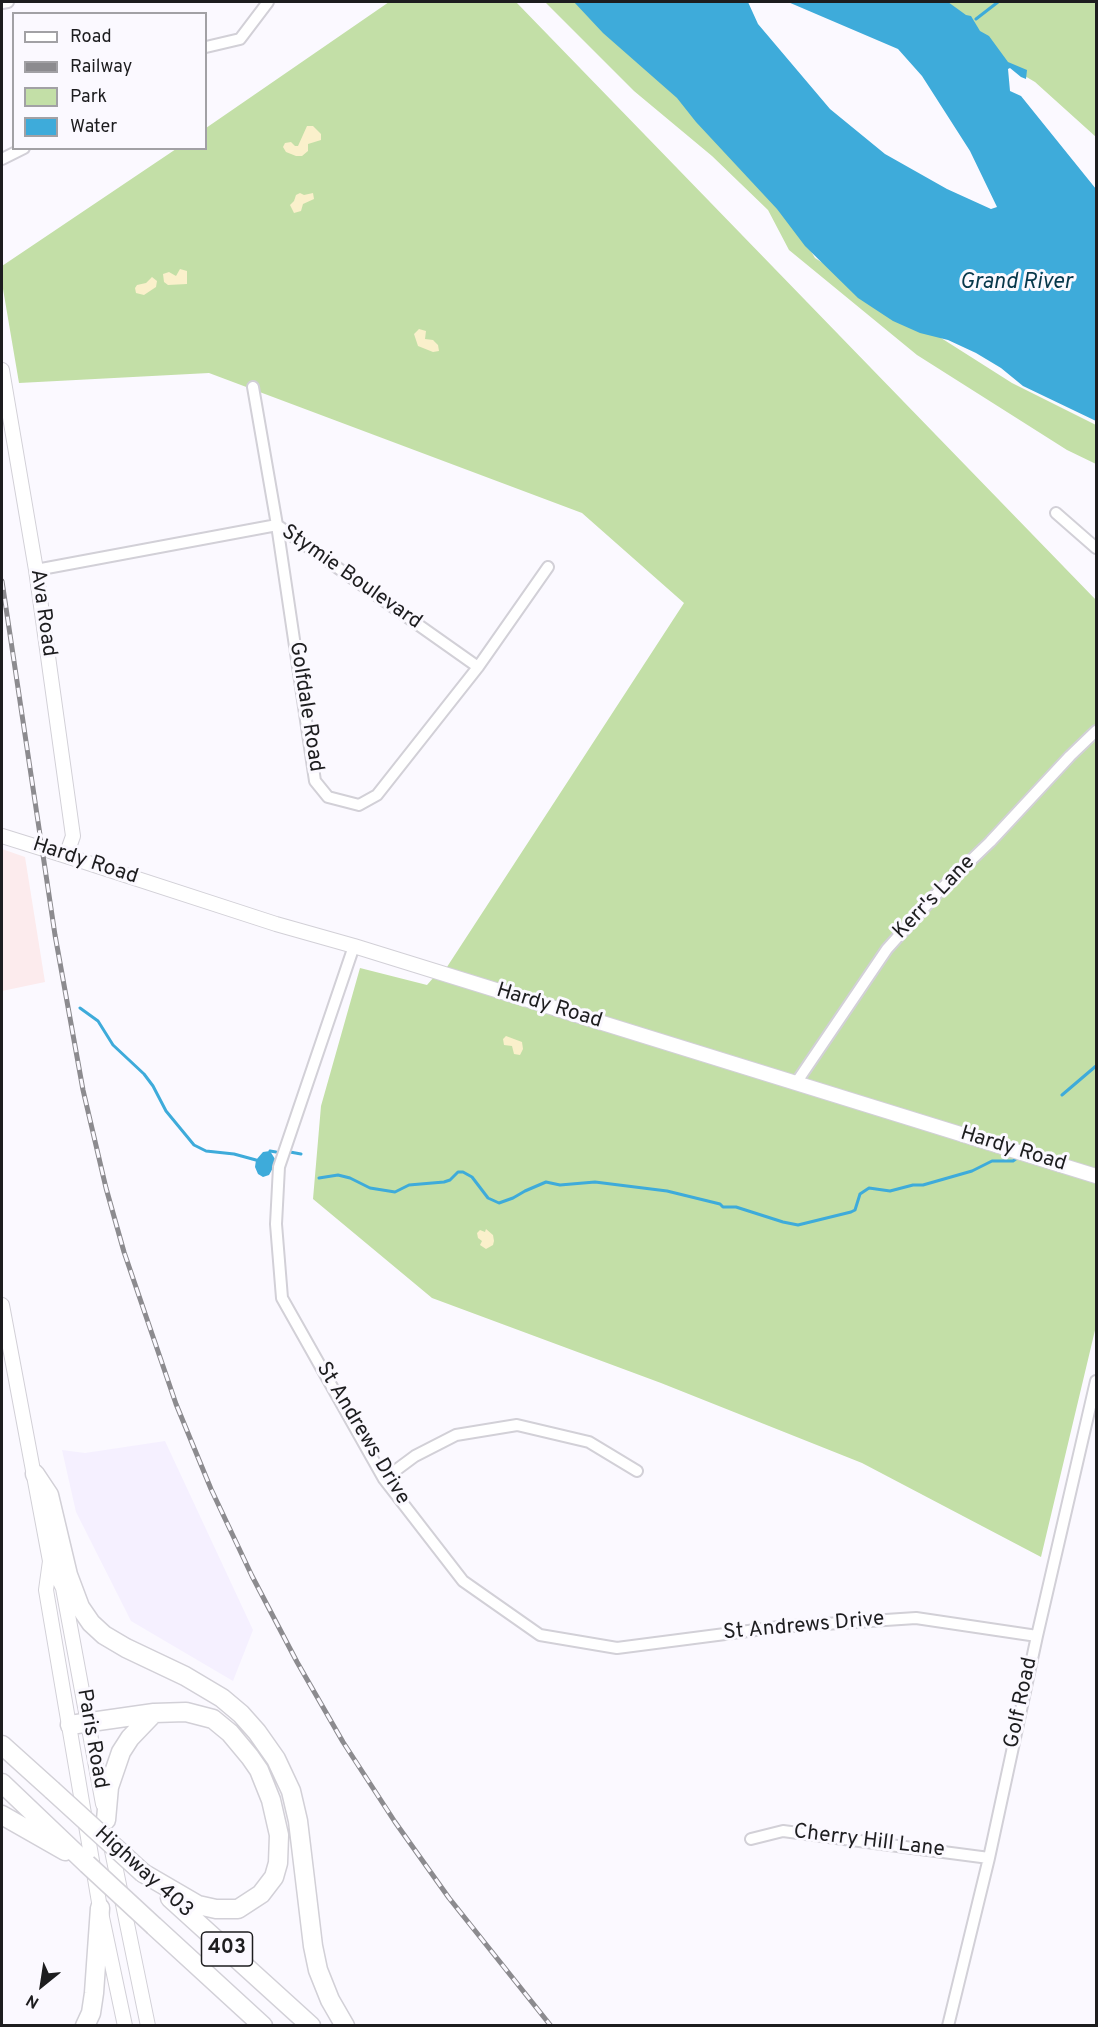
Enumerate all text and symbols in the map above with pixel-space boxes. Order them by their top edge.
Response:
legend [12,12,207,150]
text: Road [70,26,112,49]
text: Railway [70,56,132,79]
text: Park [70,86,107,109]
text: Water [70,116,117,139]
water label: Grand River [960,271,1072,297]
street label: Stymie Boulevard [276,520,426,636]
street label: Ava Road [23,568,61,658]
street label: Golfdale Road [282,640,328,774]
street label: Hardy Road [29,833,141,891]
street label: Kerr's Lane [889,851,981,945]
street label: Hardy Road [493,979,605,1035]
street label: Hardy Road [957,1122,1069,1178]
street label: St Andrews Drive [310,1358,414,1510]
street label: St Andrews Drive [722,1607,886,1647]
street label: Golf Road [1000,1655,1044,1751]
street label: Paris Road [70,1687,112,1791]
street label: Cherry Hill Lane [792,1820,946,1864]
street label: Highway 403 [88,1822,198,1924]
road number: 403 [202,1932,252,1966]
north arrow [12,1955,72,2015]
text: N [23,1989,43,2012]

